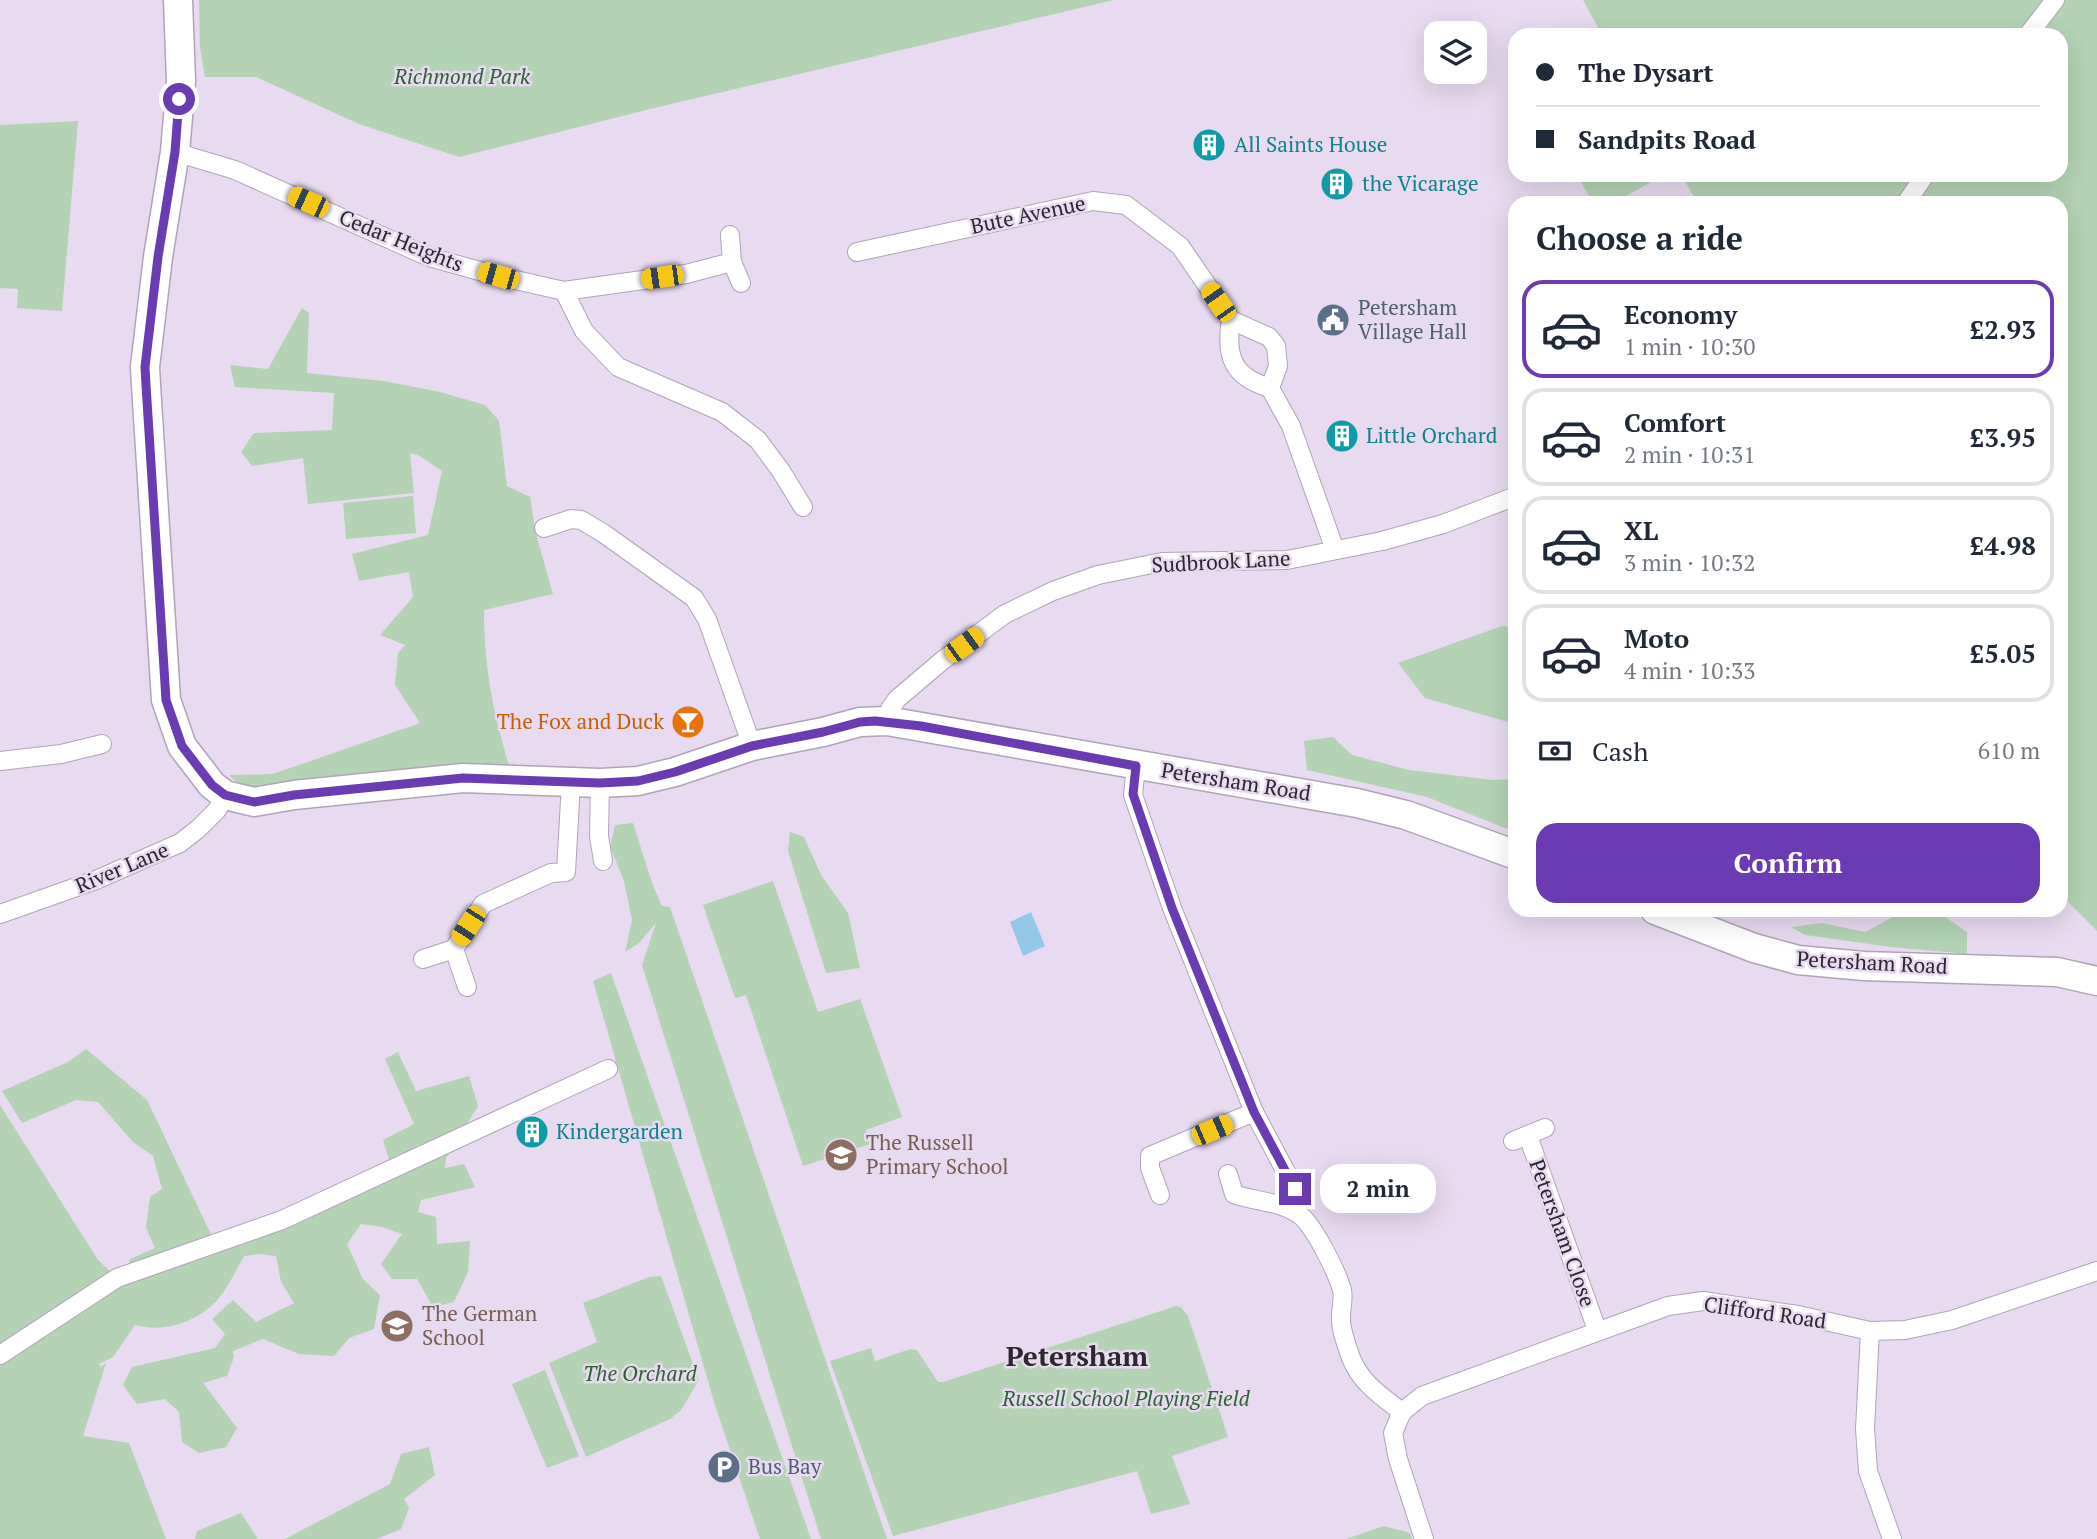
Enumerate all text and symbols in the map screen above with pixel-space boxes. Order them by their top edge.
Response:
map controls [1424,21,1487,84]
button: layers [1424,21,1487,84]
text: The Dysart [1578,55,1714,89]
park label: Richmond Park [393,62,531,90]
route start [163,83,195,115]
text: Sandpits Road [1578,122,1756,156]
building icon: All Saints House [1190,126,1228,164]
place label: All Saints House [1234,130,1387,158]
building icon: the Vicarage [1318,165,1356,203]
place label: the Vicarage [1362,169,1479,197]
car [285,184,332,220]
street label: Bute Avenue [968,188,1088,240]
street label: Cedar Heights [335,202,468,278]
text: Choose a ride [1536,217,1743,259]
car [475,260,522,292]
car [640,264,685,290]
car [1198,279,1239,325]
place label: Petersham Village Hall [1358,293,1467,345]
text: Economy [1624,297,1737,331]
icon: car [1540,298,1603,361]
public building icon: Petersham Village Hall [1314,301,1352,339]
text: £2.93 [1970,312,2036,346]
text: 1 min · 10:30 [1624,331,1756,362]
text: Comfort [1624,405,1726,439]
icon: car [1540,406,1603,469]
building icon: Little Orchard [1323,417,1361,455]
text: £3.95 [1970,420,2036,454]
place label: Little Orchard [1366,421,1498,449]
text: 2 min · 10:31 [1624,439,1756,470]
text: XL [1624,513,1658,547]
icon: car [1540,514,1603,577]
text: £4.98 [1970,528,2036,562]
street label: Sudbrook Lane [1151,543,1291,579]
text: 3 min · 10:32 [1624,547,1756,578]
text: Moto [1624,621,1689,655]
icon: car [1540,622,1603,685]
car [941,624,988,666]
text: £5.05 [1970,636,2036,670]
text: 4 min · 10:33 [1624,655,1756,686]
bar icon: The Fox and Duck [669,703,707,741]
place label: The Fox and Duck [497,707,664,735]
icon: cash [1536,732,1574,770]
text: Cash [1592,734,1648,768]
text: 610 m [1978,735,2040,766]
street label: Petersham Road [1159,755,1313,807]
button: Confirm [1536,823,2040,903]
street label: River Lane [71,835,173,899]
car [448,903,489,949]
street label: Petersham Road [1796,944,1949,980]
car [1189,1112,1236,1148]
building icon: Kindergarden [513,1113,551,1151]
place label: Kindergarden [556,1117,684,1145]
place label: The Russell Primary School [866,1128,1009,1180]
school or university icon: The Russell Primary School [822,1136,860,1174]
street label: Petersham Close [1523,1155,1603,1310]
callout: 2 min [1320,1164,1435,1214]
route end [1279,1173,1311,1205]
text: 2 min [1347,1173,1409,1204]
street label: Clifford Road [1702,1290,1829,1335]
place label: The German School [422,1299,538,1351]
school or university icon: The German School [378,1307,416,1345]
district label: Petersham [1006,1337,1148,1374]
park label: The Orchard [583,1359,698,1387]
park label: Russell School Playing Field [1001,1384,1250,1412]
parking icon: Bus Bay [705,1448,743,1486]
place label: Bus Bay [748,1452,822,1480]

